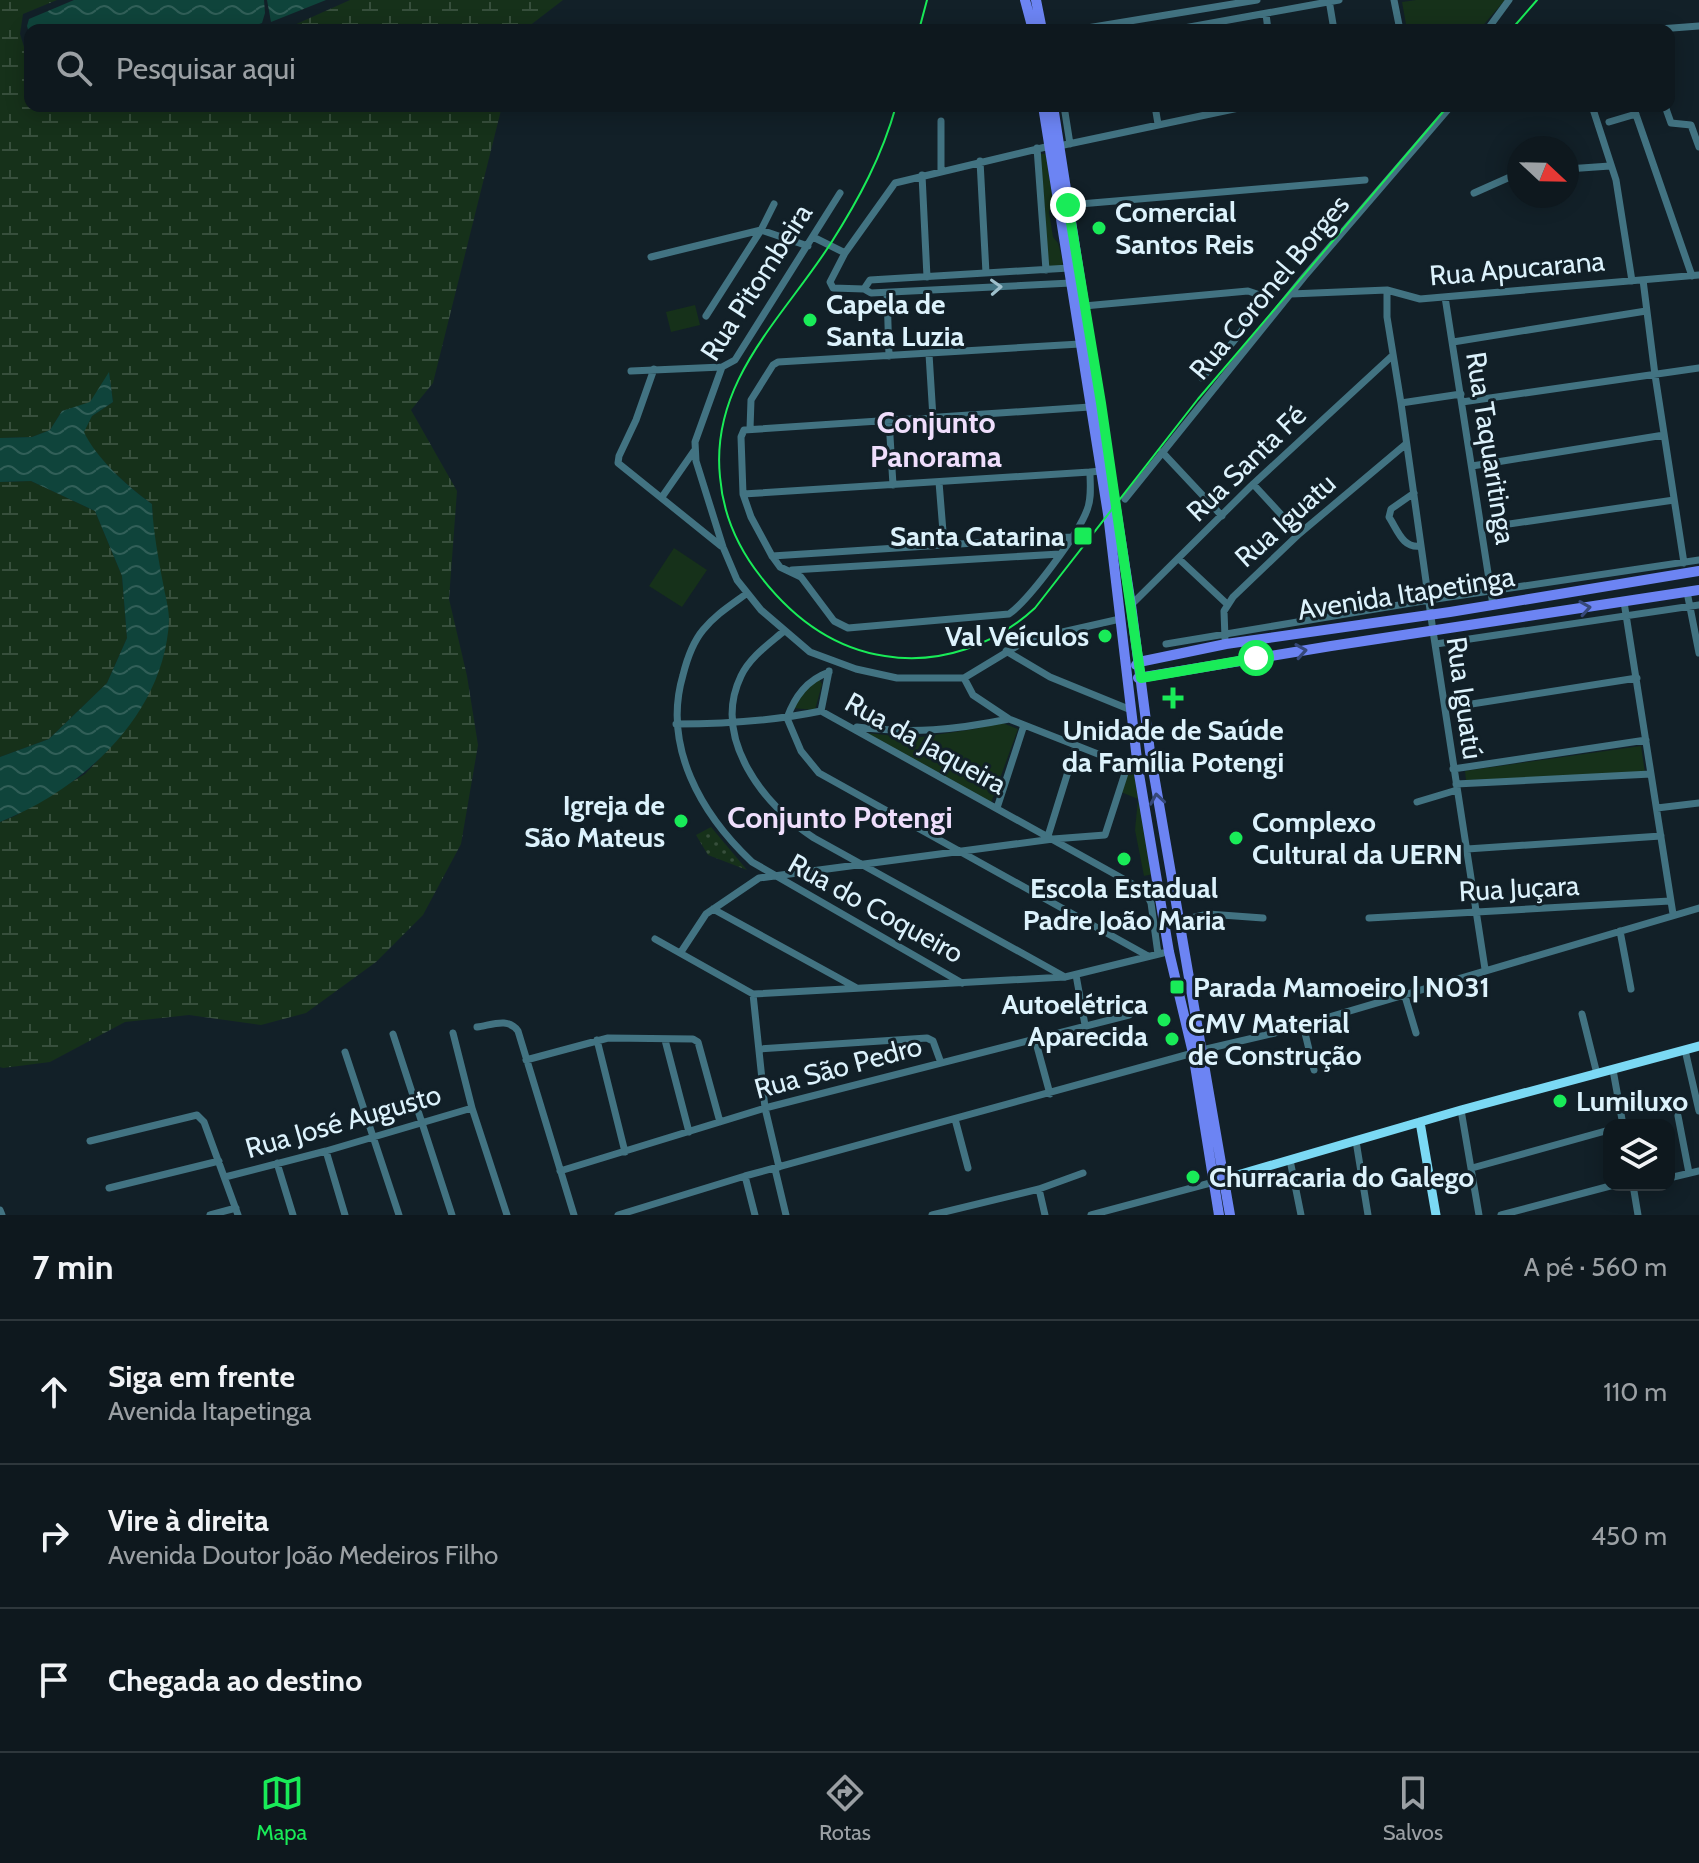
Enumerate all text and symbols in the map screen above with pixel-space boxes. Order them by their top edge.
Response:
search box [24,24,1675,112]
icon: search [52,46,96,90]
text: Pesquisar aqui [116,50,296,87]
north arrow [1507,136,1579,208]
route end [1050,187,1086,223]
street label: Rua Coronel Borges [1182,188,1356,386]
place label: Comercial Santos Reis [1115,195,1254,261]
street label: Rua Pitombeira [693,197,820,367]
marker: Comercial Santos Reis [1090,219,1108,237]
street label: Rua Apucarana [1428,243,1607,293]
one-way arrow [990,279,1003,296]
place label: Capela de Santa Luzia [826,287,965,353]
marker: Capela de Santa Luzia [801,311,819,329]
street label: Rua Taquaritinga [1459,349,1523,547]
street label: Rua Santa Fé [1179,398,1313,528]
district label: Conjunto Panorama [870,404,1002,475]
street label: Rua Iguatu [1228,466,1342,574]
place label: Santa Catarina [890,519,1065,553]
marker: Santa Catarina [1072,525,1094,547]
street label: Avenida Itapetinga [1295,559,1517,627]
one-way arrow [1579,600,1592,617]
place label: Val Veículos [945,619,1089,653]
marker: Val Veículos [1096,627,1114,645]
street label: Rua Iguatú [1440,634,1490,762]
route start [1238,640,1274,676]
one-way arrow [1294,643,1308,660]
street label: Rua da Jaqueira [839,685,1013,802]
marker: Unidade de Saúde da Família Potengi [1162,687,1184,709]
place label: Unidade de Saúde da Família Potengi [1062,713,1284,779]
place label: Igreja de São Mateus [524,788,665,854]
one-way arrow [1150,792,1167,806]
district label: Conjunto Potengi [727,799,953,836]
place label: Complexo Cultural da UERN [1252,805,1463,871]
marker: Igreja de São Mateus [672,812,690,830]
marker: Complexo Cultural da UERN [1227,829,1245,847]
street label: Rua do Coqueiro [783,846,969,970]
marker: Escola Estadual Padre João Maria [1115,850,1133,868]
street label: Rua Juçara [1458,868,1581,908]
place label: Escola Estadual Padre João Maria [1023,871,1225,937]
place label: Parada Mamoeiro | N031 [1193,970,1490,1004]
marker: Parada Mamoeiro | N031 [1168,978,1186,996]
place label: Autoelétrica Aparecida [1002,987,1148,1053]
place label: CMV Material de Construção [1188,1006,1362,1072]
marker: Autoelétrica Aparecida [1155,1011,1173,1029]
street label: Rua São Pedro [751,1028,925,1106]
marker: CMV Material de Construção [1163,1030,1181,1048]
street label: Rua José Augusto [241,1077,445,1165]
place label: Lumiluxo [1576,1084,1688,1118]
marker: Lumiluxo [1551,1092,1569,1110]
map controls [1603,1119,1675,1191]
button: layers [1603,1119,1675,1191]
place label: Churracaria do Galego [1209,1160,1474,1194]
marker: Churracaria do Galego [1184,1168,1202,1186]
text: 7 min [32,1246,113,1288]
text: A pé · 560 m [1524,1251,1667,1283]
text: Siga em frente [108,1358,295,1395]
icon: ahead [32,1370,76,1414]
text: 110 m [1603,1376,1667,1408]
text: Avenida Itapetinga [108,1395,311,1427]
text: Vire à direita [108,1502,269,1539]
icon: right [32,1514,76,1558]
text: 450 m [1591,1520,1667,1552]
text: Avenida Doutor João Medeiros Filho [108,1539,498,1571]
icon: arrive [32,1658,76,1702]
text: Chegada ao destino [108,1662,362,1699]
tab: Mapa [256,1771,307,1846]
tab: Rotas [819,1771,871,1846]
tab: Salvos [1383,1771,1443,1846]

